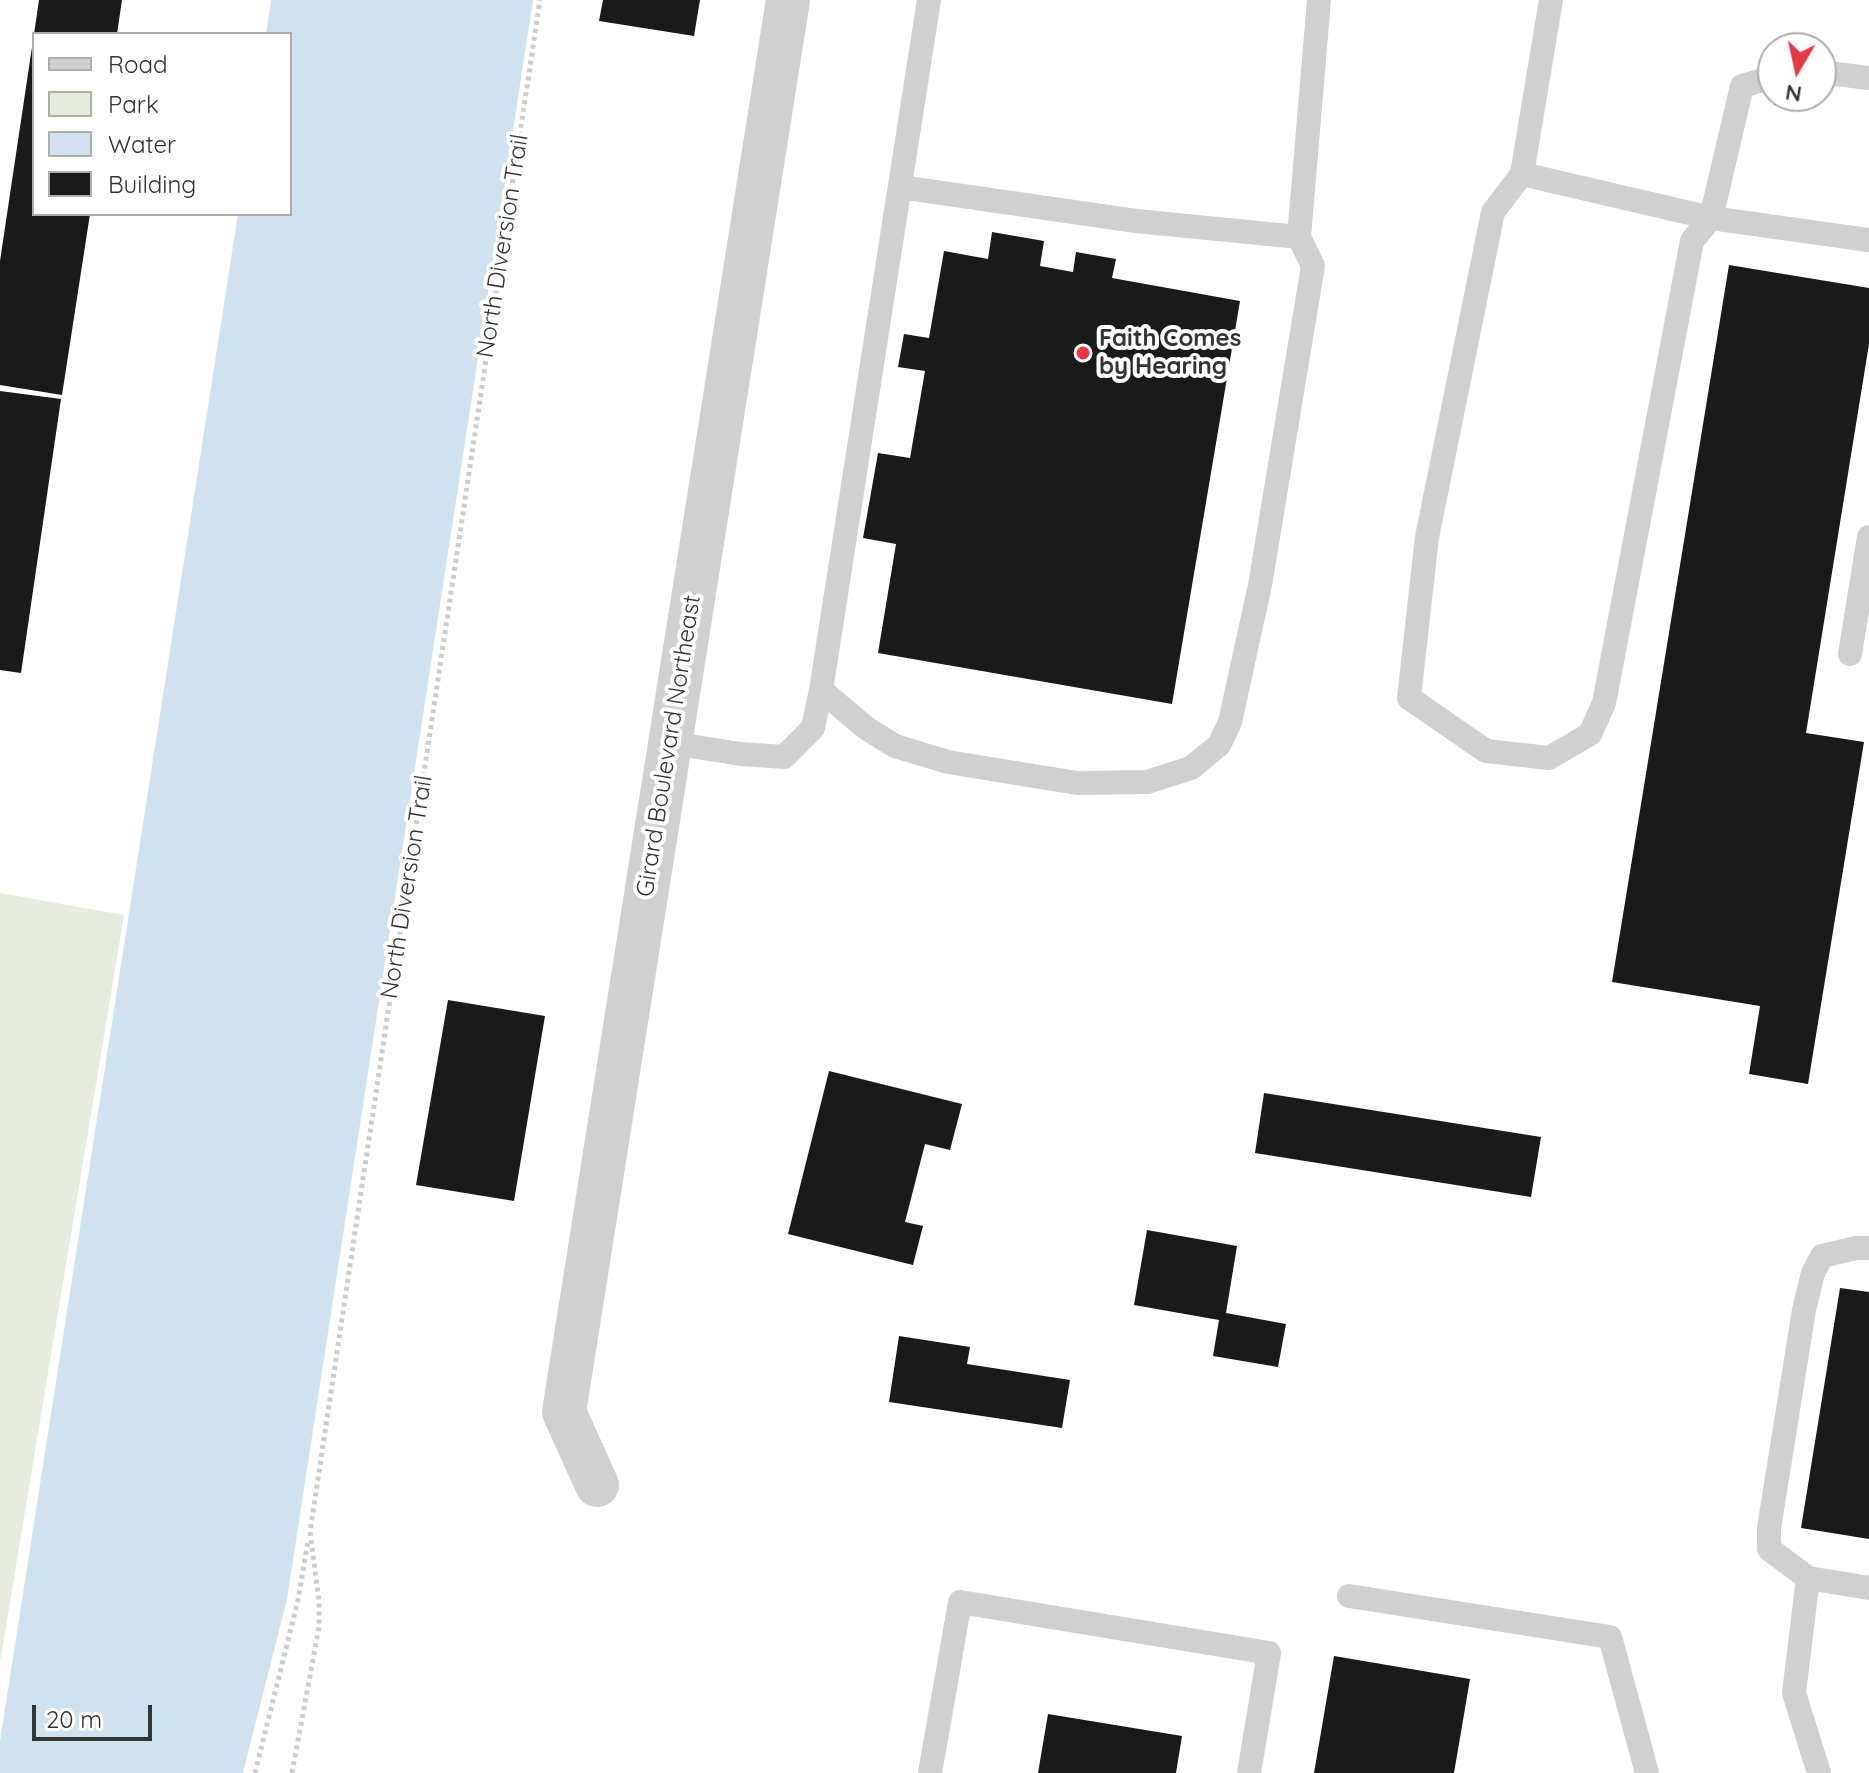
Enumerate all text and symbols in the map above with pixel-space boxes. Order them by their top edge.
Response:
legend [32,32,292,216]
north arrow [1757,32,1837,112]
text: Road [108,49,168,79]
text: N [1783,79,1804,109]
text: Park [108,89,159,119]
text: Water [108,129,176,159]
street label: North Diversion Trail [471,132,535,360]
text: Building [108,169,196,199]
place label: Faith Comes by Hearing [1099,325,1241,381]
marker: Faith Comes by Hearing [1074,344,1092,362]
street label: Girard Boulevard Northeast [631,593,707,899]
street label: North Diversion Trail [375,773,439,1001]
scale bar [36,1689,156,1739]
text: 20 m [46,1704,102,1734]

